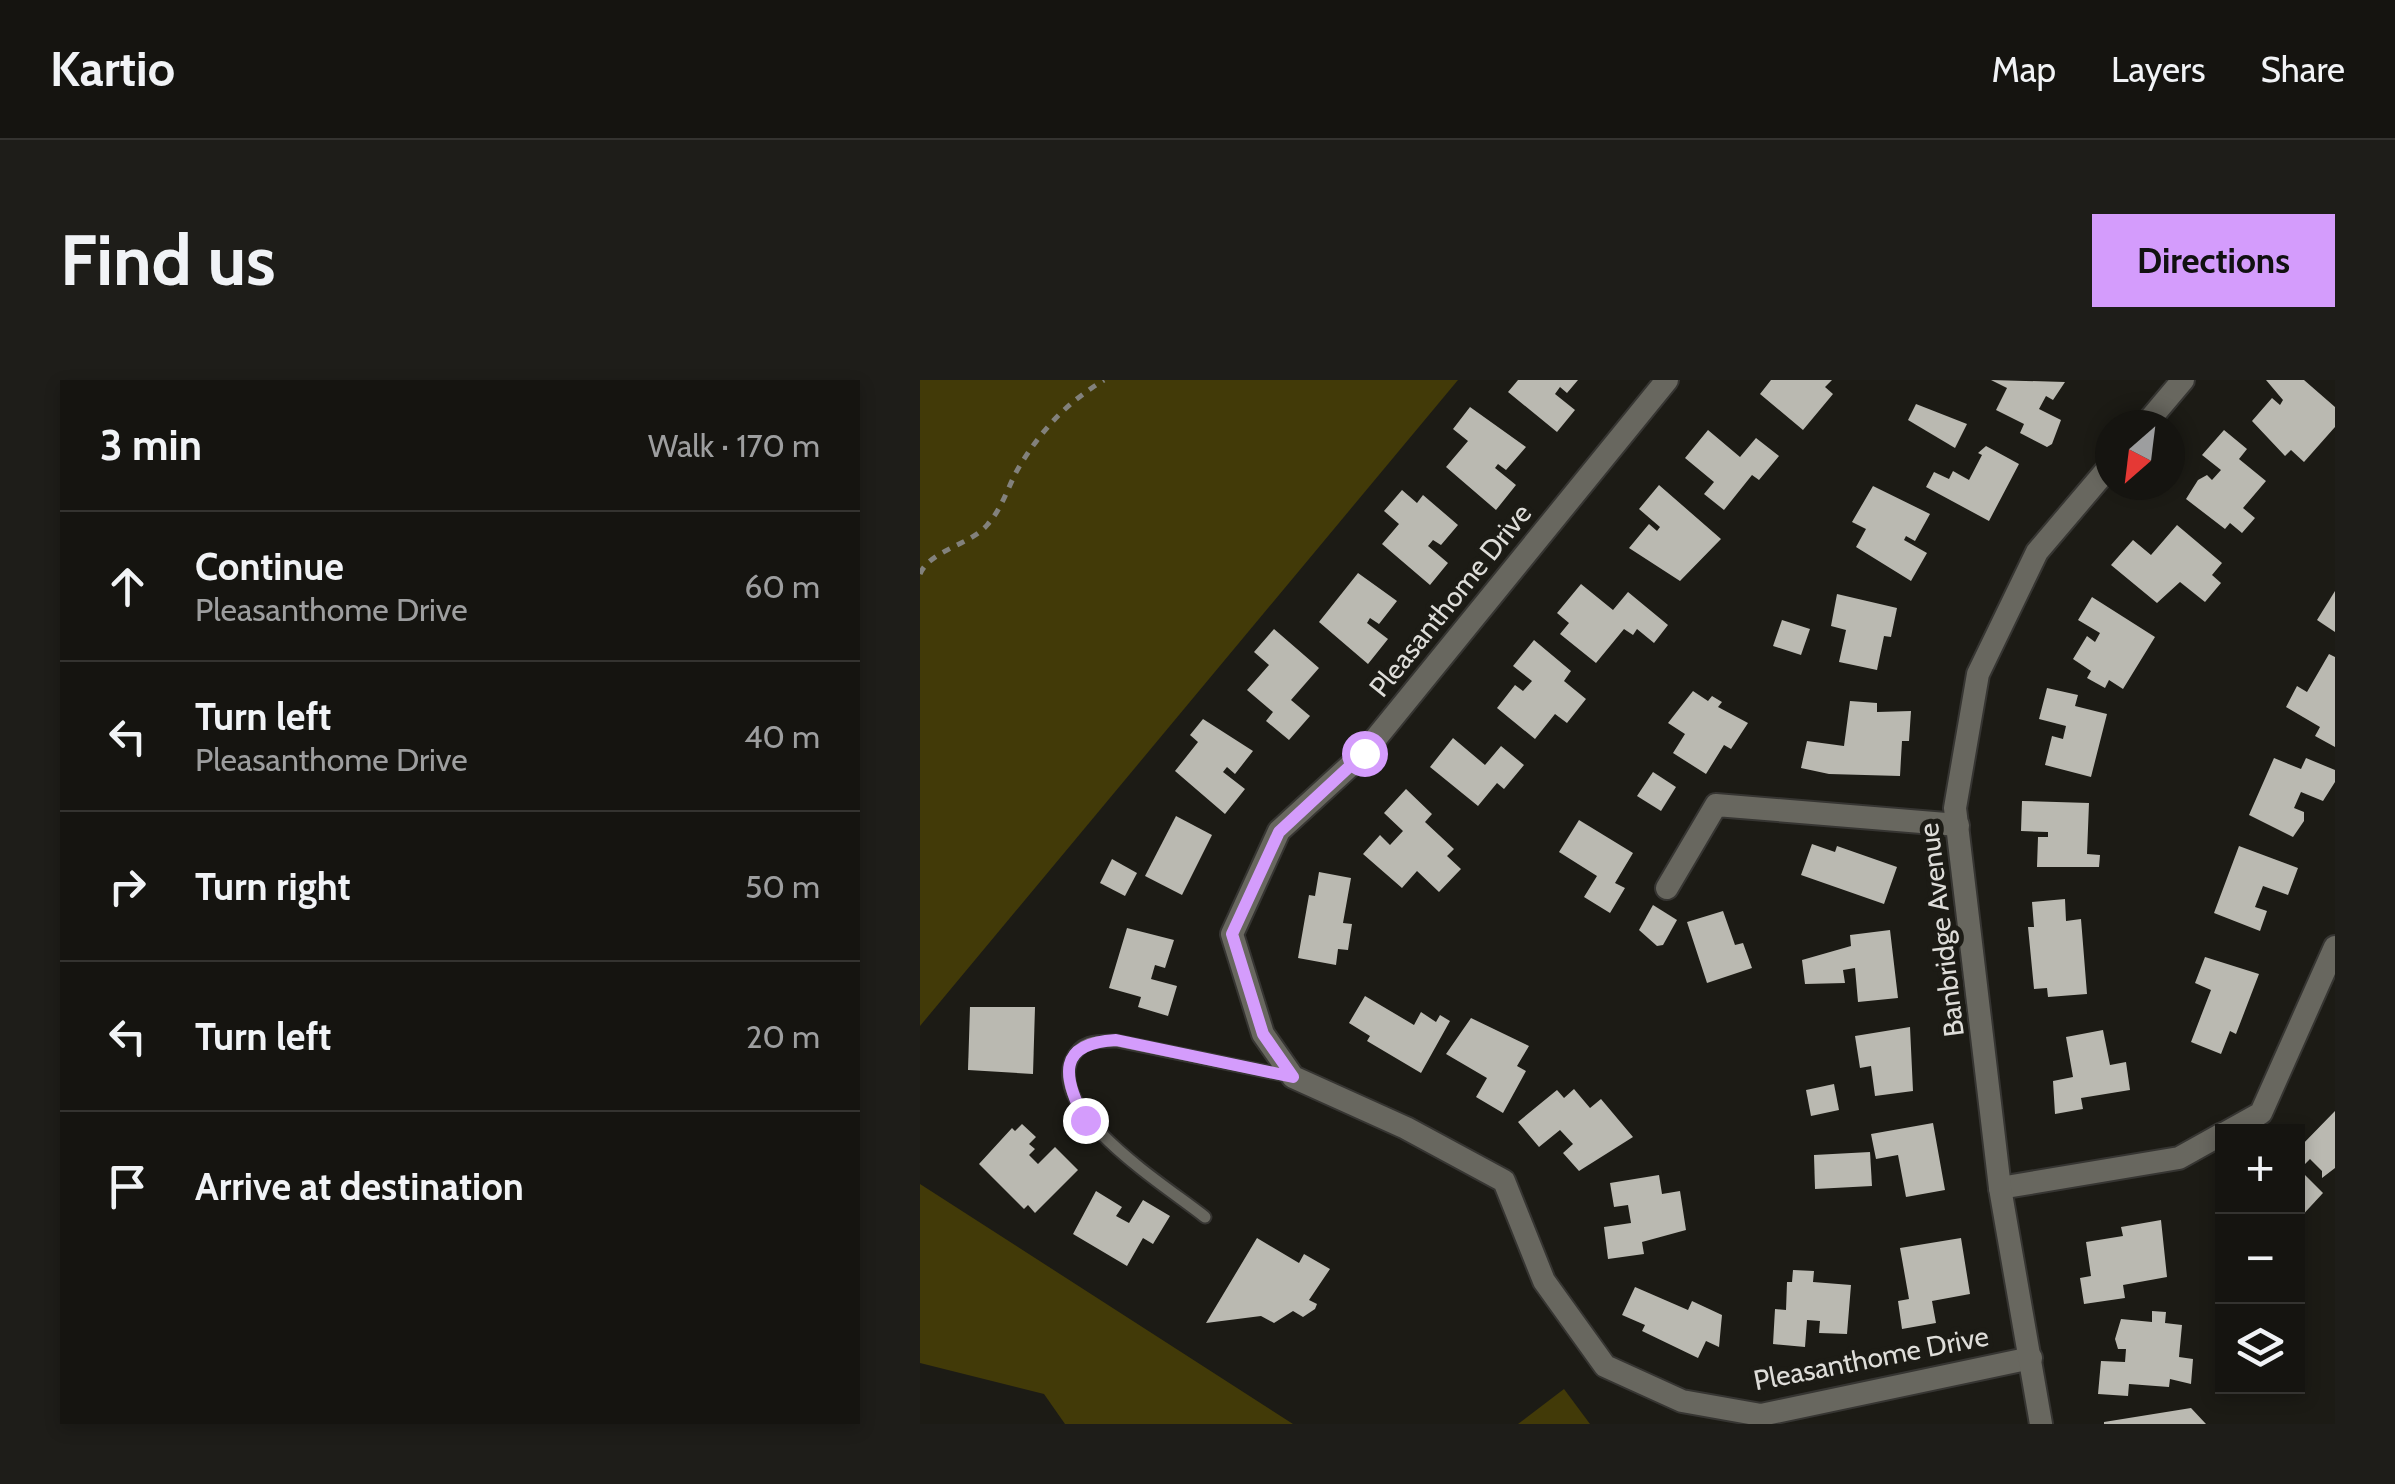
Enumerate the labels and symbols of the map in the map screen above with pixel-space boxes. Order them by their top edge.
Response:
north arrow [2095,410,2185,500]
street label: Pleasanthome Drive [1362,497,1538,703]
route start [1342,731,1388,777]
street label: Banbridge Avenue [1911,821,1971,1039]
route end [1063,1098,1109,1144]
street label: Pleasanthome Drive [1751,1319,1991,1397]

